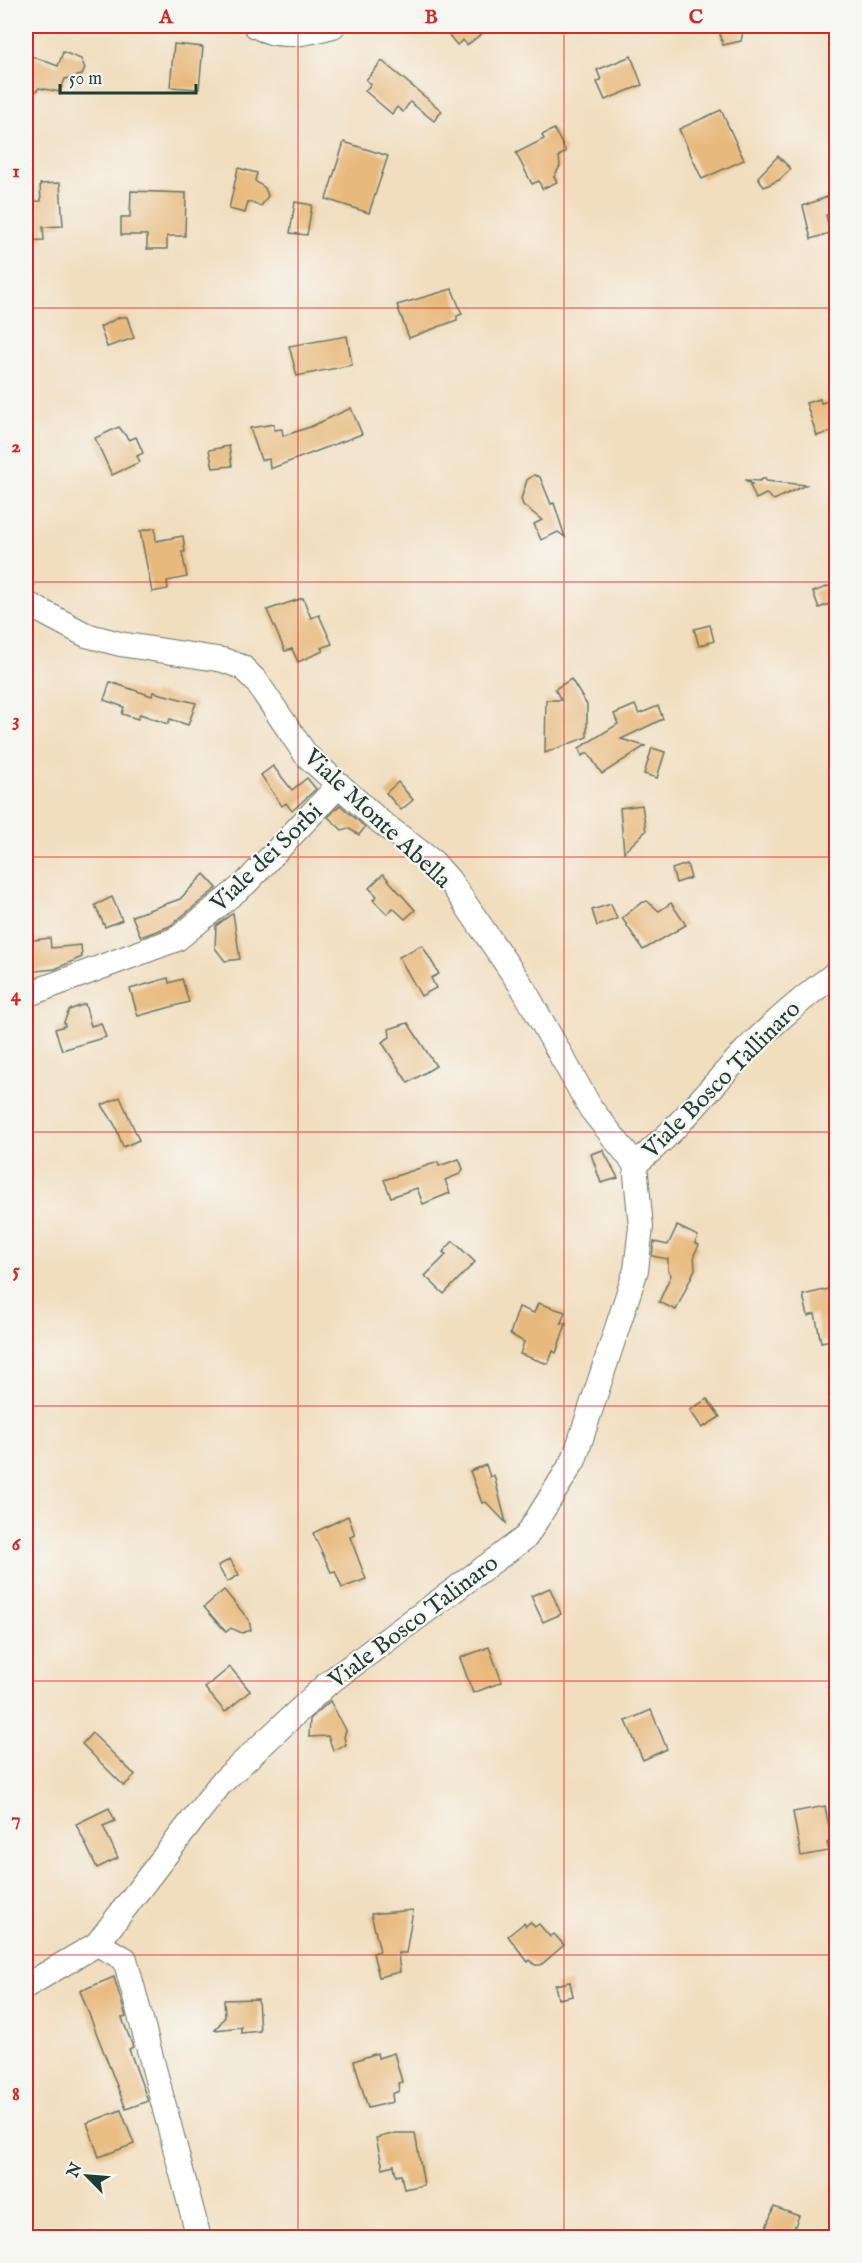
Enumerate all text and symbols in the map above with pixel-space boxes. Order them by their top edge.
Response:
text: A [158,5,174,30]
text: B [424,5,438,30]
text: C [689,5,703,30]
scale bar [60,57,196,95]
text: 50 m [69,68,102,91]
text: 1 [12,159,20,184]
text: 2 [11,434,21,459]
text: 3 [12,708,20,733]
street label: Viale Monte Abella [296,742,458,896]
street label: Viale dei Sorbi [204,797,330,920]
text: 4 [11,983,22,1008]
street label: Viale Bosco Tallinaro [636,994,808,1166]
text: 5 [12,1258,20,1283]
text: 6 [12,1532,22,1557]
street label: Viale Bosco Talinaro [322,1548,505,1697]
text: 7 [11,1807,21,1832]
text: 8 [12,2082,20,2107]
north arrow [57,2146,117,2206]
text: N [63,2160,87,2182]

